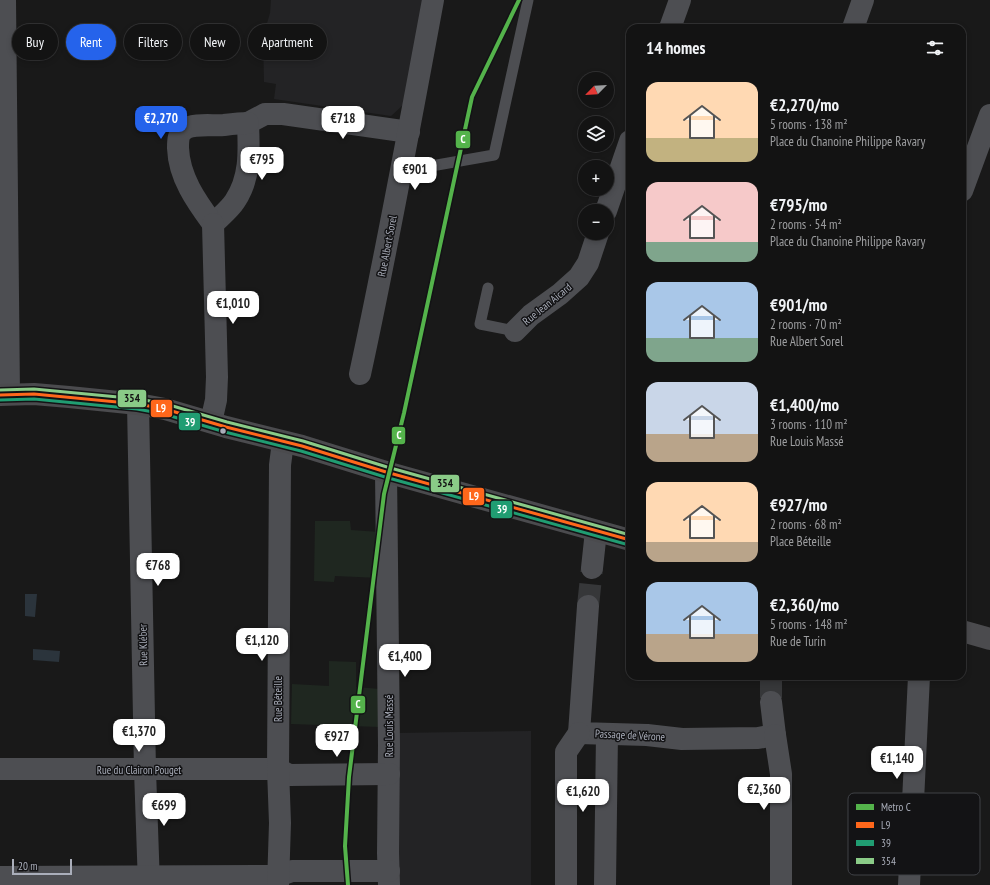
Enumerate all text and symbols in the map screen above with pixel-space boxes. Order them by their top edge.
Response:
chip: Buy [12,24,58,60]
chip: Rent [66,24,116,60]
chip: Filters [124,24,182,60]
chip: New [190,24,240,60]
chip: Apartment [248,24,327,60]
text: 14 homes [646,37,705,59]
icon: filters [924,37,946,59]
north arrow [578,72,614,108]
map controls [578,72,614,240]
text: €2,270/mo [770,94,839,116]
icon: home [678,98,726,146]
pin: €2,270 [128,106,194,140]
pin: €718 [319,106,367,140]
text: €2,270 [144,110,178,127]
text: €718 [331,110,355,127]
button: layers [578,116,614,152]
text: 5 rooms · 138 m² [770,116,848,133]
line badge: C [455,130,471,149]
text: C [460,132,466,146]
text: Place du Chanoine Philippe Ravary [770,133,925,150]
pin: €795 [238,147,286,181]
text: €795 [250,151,274,168]
pin: €901 [391,157,439,191]
button: + [578,160,614,196]
text: €901 [403,161,427,178]
text: €795/mo [770,194,827,216]
icon: home [678,198,726,246]
button: − [578,204,614,240]
street label: Rue Albert Sorel [374,214,400,278]
text: 2 rooms · 54 m² [770,216,842,233]
text: Place du Chanoine Philippe Ravary [770,233,925,250]
street label: Rue Jean Aicard [520,280,575,328]
pin: €1,010 [200,291,266,325]
text: €901/mo [770,294,827,316]
text: €1,010 [216,295,250,312]
icon: home [678,298,726,346]
text: 2 rooms · 70 m² [770,316,842,333]
text: Rue Albert Sorel [770,333,843,350]
line badge: 354 [117,389,147,408]
text: 354 [124,391,141,405]
text: €1,400/mo [770,394,839,416]
icon: home [678,398,726,446]
line badge: L9 [150,399,173,418]
text: L9 [156,401,166,415]
line badge: 39 [178,412,201,431]
text: 39 [185,415,195,429]
text: 3 rooms · 110 m² [770,416,848,433]
unlabelled marker [218,426,228,436]
line badge: C [391,426,406,445]
text: C [396,428,402,442]
text: Rue Louis Massé [770,433,844,450]
line badge: 354 [430,474,460,493]
text: 354 [437,476,454,490]
line badge: L9 [462,487,485,506]
text: L9 [469,489,479,503]
text: €927/mo [770,494,827,516]
icon: home [678,498,726,546]
line badge: 39 [490,500,513,519]
text: 39 [497,502,507,516]
text: 2 rooms · 68 m² [770,516,842,533]
text: Place Béteille [770,533,831,550]
pin: €768 [134,553,182,587]
text: €768 [146,557,170,574]
text: €2,360/mo [770,594,839,616]
icon: home [678,598,726,646]
text: 5 rooms · 148 m² [770,616,848,633]
street label: Rue Kléber [136,624,150,666]
pin: €1,120 [229,628,295,662]
text: €1,120 [245,632,279,649]
text: Rue de Turin [770,633,826,650]
pin: €1,400 [372,644,438,678]
text: €1,400 [388,648,422,665]
street label: Rue Béteille [271,675,285,722]
street label: Rue Louis Massé [382,694,396,757]
line badge: C [350,695,366,714]
text: C [355,697,361,711]
pin: €1,370 [106,719,172,753]
text: €1,370 [122,723,156,740]
pin: €927 [313,724,361,758]
street label: Passage de Vérone [595,726,666,744]
text: €927 [325,728,349,745]
pin: €1,140 [864,746,930,780]
text: €1,140 [880,750,914,767]
street label: Rue du Clairon Pouget [97,763,181,777]
pin: €2,360 [731,777,797,811]
pin: €1,620 [550,779,616,813]
text: €2,360 [747,781,781,798]
text: €1,620 [566,783,600,800]
pin: €699 [140,793,188,827]
legend [848,793,980,875]
text: €699 [152,797,176,814]
text: Metro C [881,800,911,814]
text: L9 [881,818,891,832]
text: 39 [881,836,891,850]
text: 354 [881,854,896,868]
scale bar [12,857,72,876]
text: 20 m [18,859,37,873]

